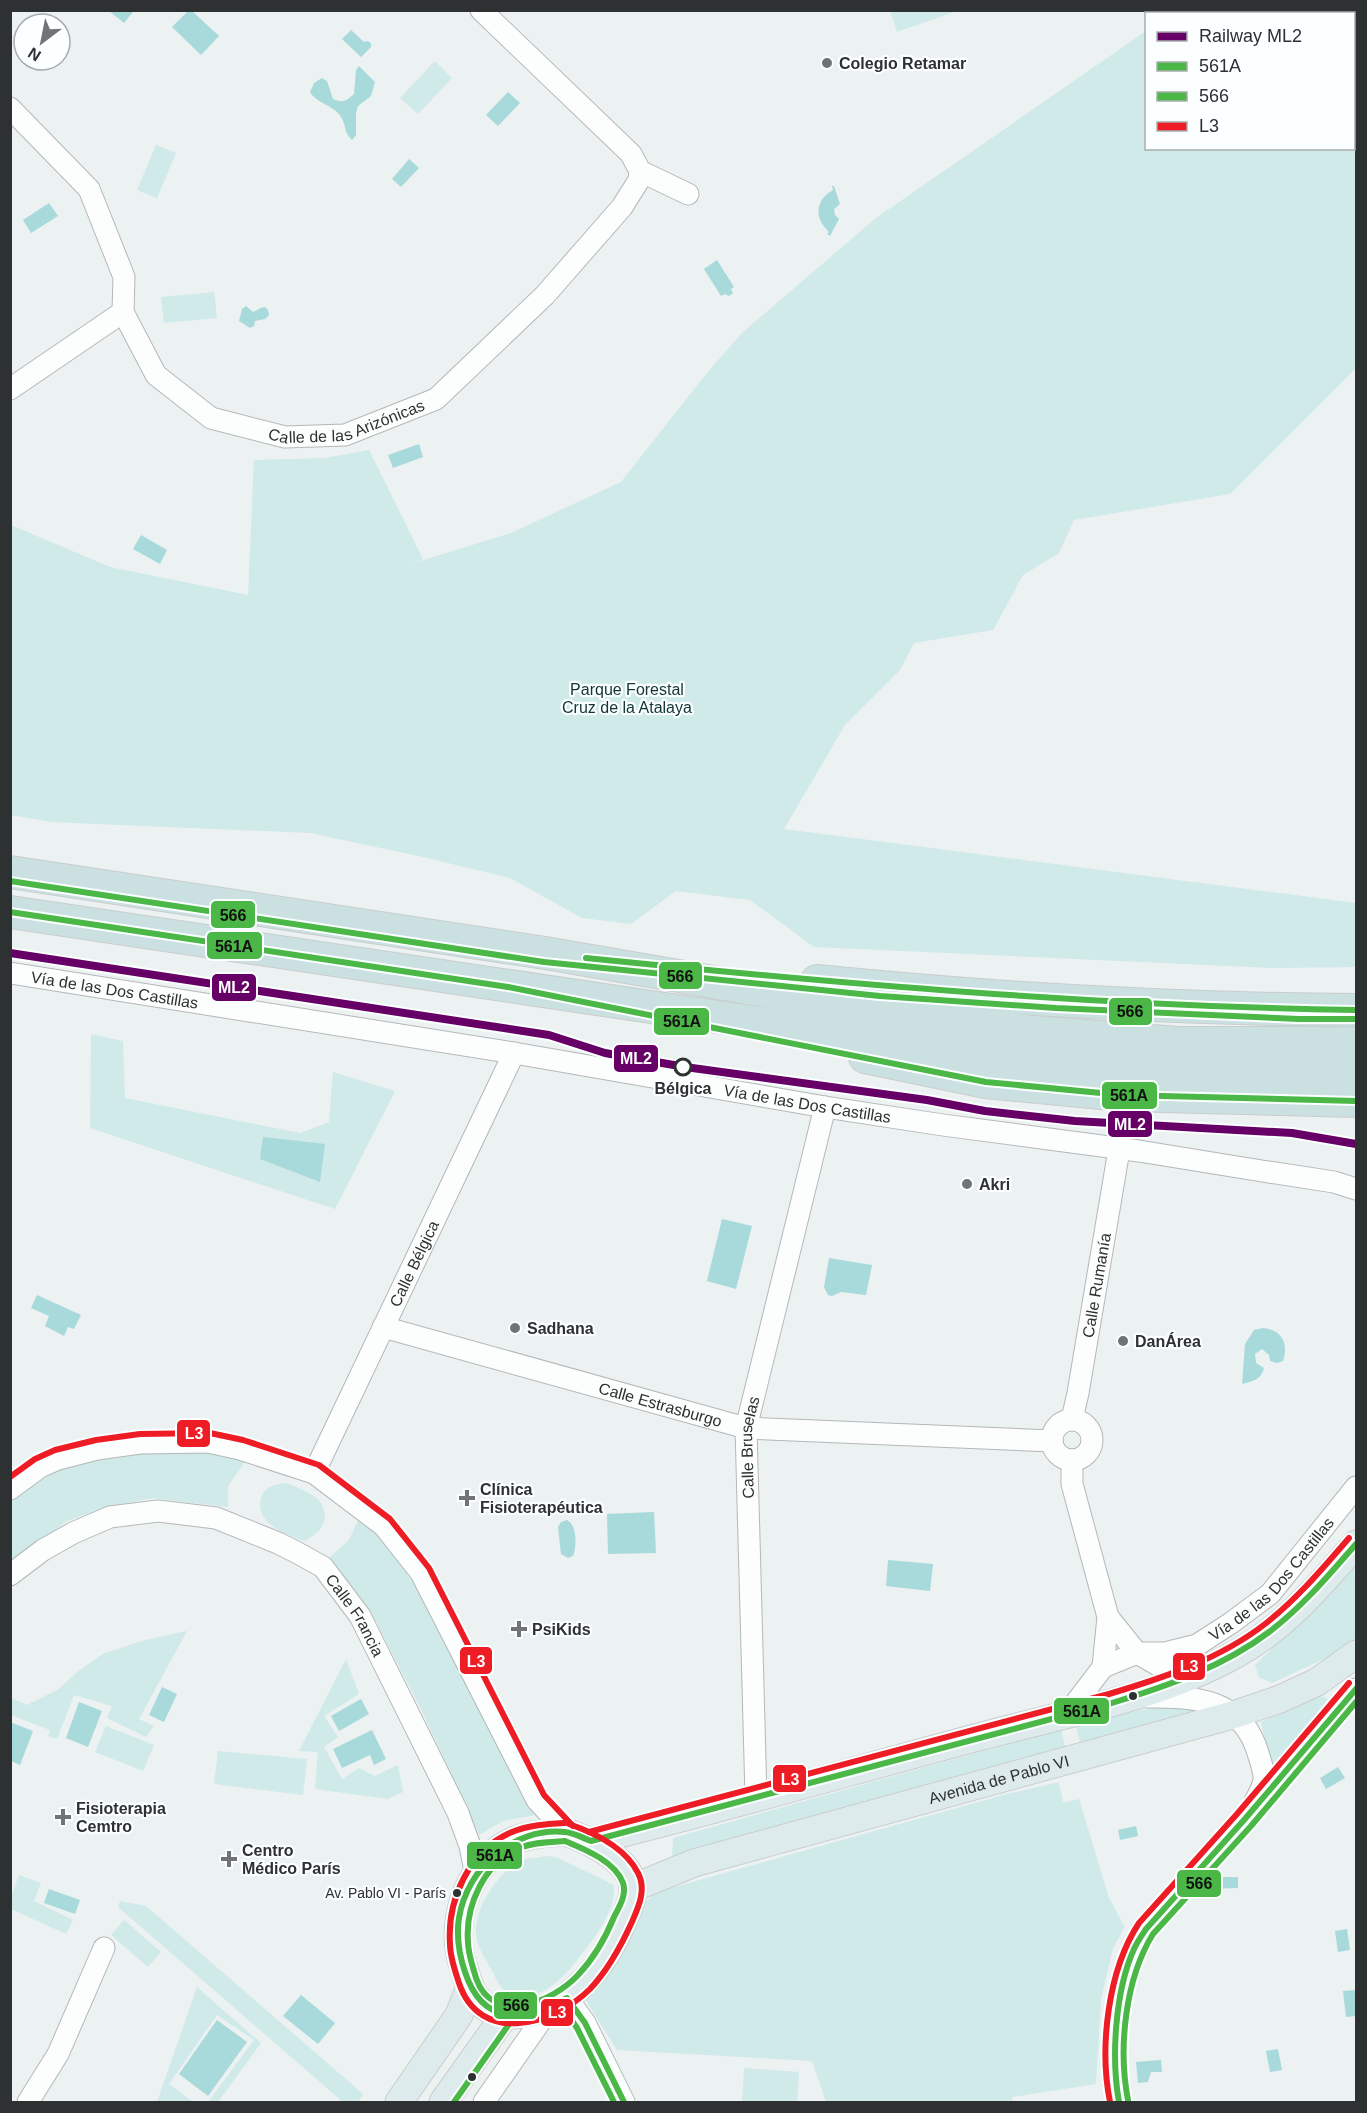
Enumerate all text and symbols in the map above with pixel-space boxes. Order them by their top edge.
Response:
north arrow [12,12,72,72]
legend [1145,12,1355,150]
text: Railway ML2 [1199,26,1302,46]
text: N [25,44,44,65]
place label: Colegio Retamar [839,55,966,72]
marker: Colegio Retamar [820,56,834,70]
text: 561A [1199,56,1241,76]
text: 566 [1199,86,1229,106]
text: L3 [1199,116,1219,136]
street label: Calle de las Arizónicas [267,396,427,446]
park label: Parque Forestal Cruz de la Atalaya [562,681,692,716]
line badge: 566 [210,900,256,929]
text: 566 [220,907,246,924]
line badge: 561A [206,931,263,960]
text: 561A [215,938,254,955]
line badge: 566 [658,961,703,990]
street label: Vía de las Dos Castillas [30,968,200,1011]
text: 566 [667,968,693,985]
line badge: ML2 [211,973,257,1002]
text: ML2 [218,979,250,996]
line badge: 566 [1108,997,1153,1026]
text: 566 [1117,1003,1143,1020]
line badge: 561A [653,1007,710,1036]
text: 561A [663,1013,702,1030]
line badge: ML2 [613,1044,659,1073]
text: ML2 [620,1050,652,1067]
marker: Bélgica [674,1058,692,1076]
place label: Bélgica [655,1080,712,1097]
street label: Vía de las Dos Castillas [723,1081,892,1125]
line badge: 561A [1101,1081,1158,1110]
text: 561A [1110,1087,1149,1104]
line badge: ML2 [1107,1110,1153,1138]
text: ML2 [1114,1116,1146,1133]
place label: Akri [979,1176,1010,1193]
marker: Akri [960,1177,974,1191]
street label: Calle Bélgica [386,1218,442,1309]
street label: Calle Rumanía [1079,1231,1113,1339]
place label: Sadhana [527,1320,594,1337]
marker: Sadhana [508,1321,522,1335]
place label: DanÁrea [1135,1332,1201,1350]
marker: DanÁrea [1116,1334,1130,1348]
street label: Calle Estrasburgo [597,1379,724,1429]
street label: Calle Bruselas [737,1394,762,1499]
line badge: L3 [176,1419,211,1448]
text: L3 [185,1425,203,1442]
place label: Clínica Fisioterapéutica [480,1481,603,1516]
marker: Clínica Fisioterapéutica [458,1489,476,1507]
street label: Vía de las Dos Castillas [1206,1514,1337,1644]
street label: Calle Francia [323,1571,387,1659]
marker: PsiKids [510,1620,528,1638]
place label: PsiKids [532,1621,591,1638]
line badge: L3 [459,1646,493,1675]
line badge: L3 [1172,1652,1206,1681]
text: L3 [467,1653,485,1670]
text: L3 [1180,1658,1198,1675]
unlabelled marker [1127,1690,1139,1702]
line badge: 561A [1053,1697,1110,1725]
text: 561A [1063,1703,1102,1720]
street label: Avenida de Pablo VI [927,1752,1071,1807]
line badge: L3 [772,1764,807,1793]
text: L3 [781,1771,799,1788]
place label: Fisioterapia Cemtro [76,1800,166,1835]
marker: Fisioterapia Cemtro [54,1808,72,1826]
line badge: 561A [466,1841,523,1870]
place label: Centro Médico París [242,1842,341,1877]
text: 561A [476,1847,515,1864]
marker: Centro Médico París [220,1850,238,1868]
line badge: 566 [1176,1869,1222,1898]
text: 566 [1186,1875,1212,1892]
place label: Av. Pablo VI - París [325,1885,446,1901]
marker: Av. Pablo VI - París [451,1887,463,1899]
line badge: 566 [493,1991,538,2020]
text: 566 [503,1997,529,2014]
line badge: L3 [540,1998,574,2027]
text: L3 [548,2004,566,2021]
unlabelled marker [466,2071,478,2083]

